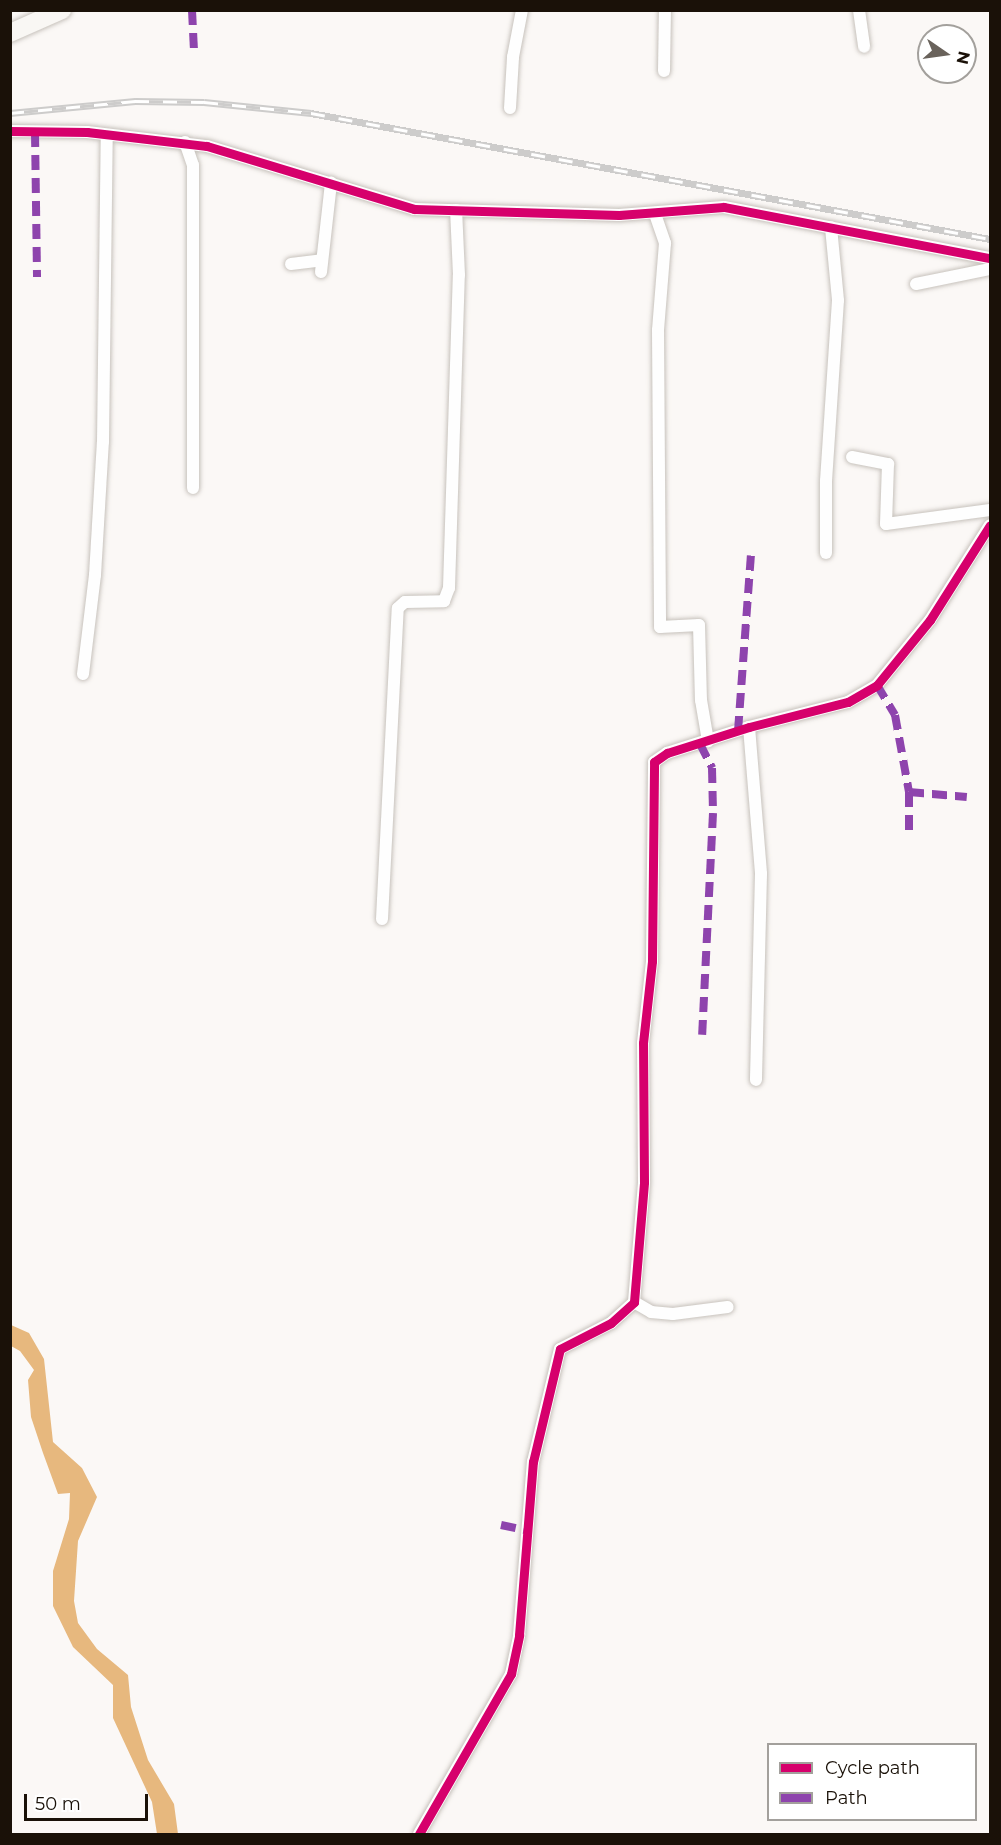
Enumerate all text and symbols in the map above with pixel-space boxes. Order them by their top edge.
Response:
north arrow [917,24,977,84]
text: N [952,49,974,66]
legend [767,1743,977,1821]
text: Cycle path [825,1757,920,1779]
scale bar [27,1782,152,1820]
text: Path [825,1787,868,1809]
text: 50 m [35,1793,81,1815]

